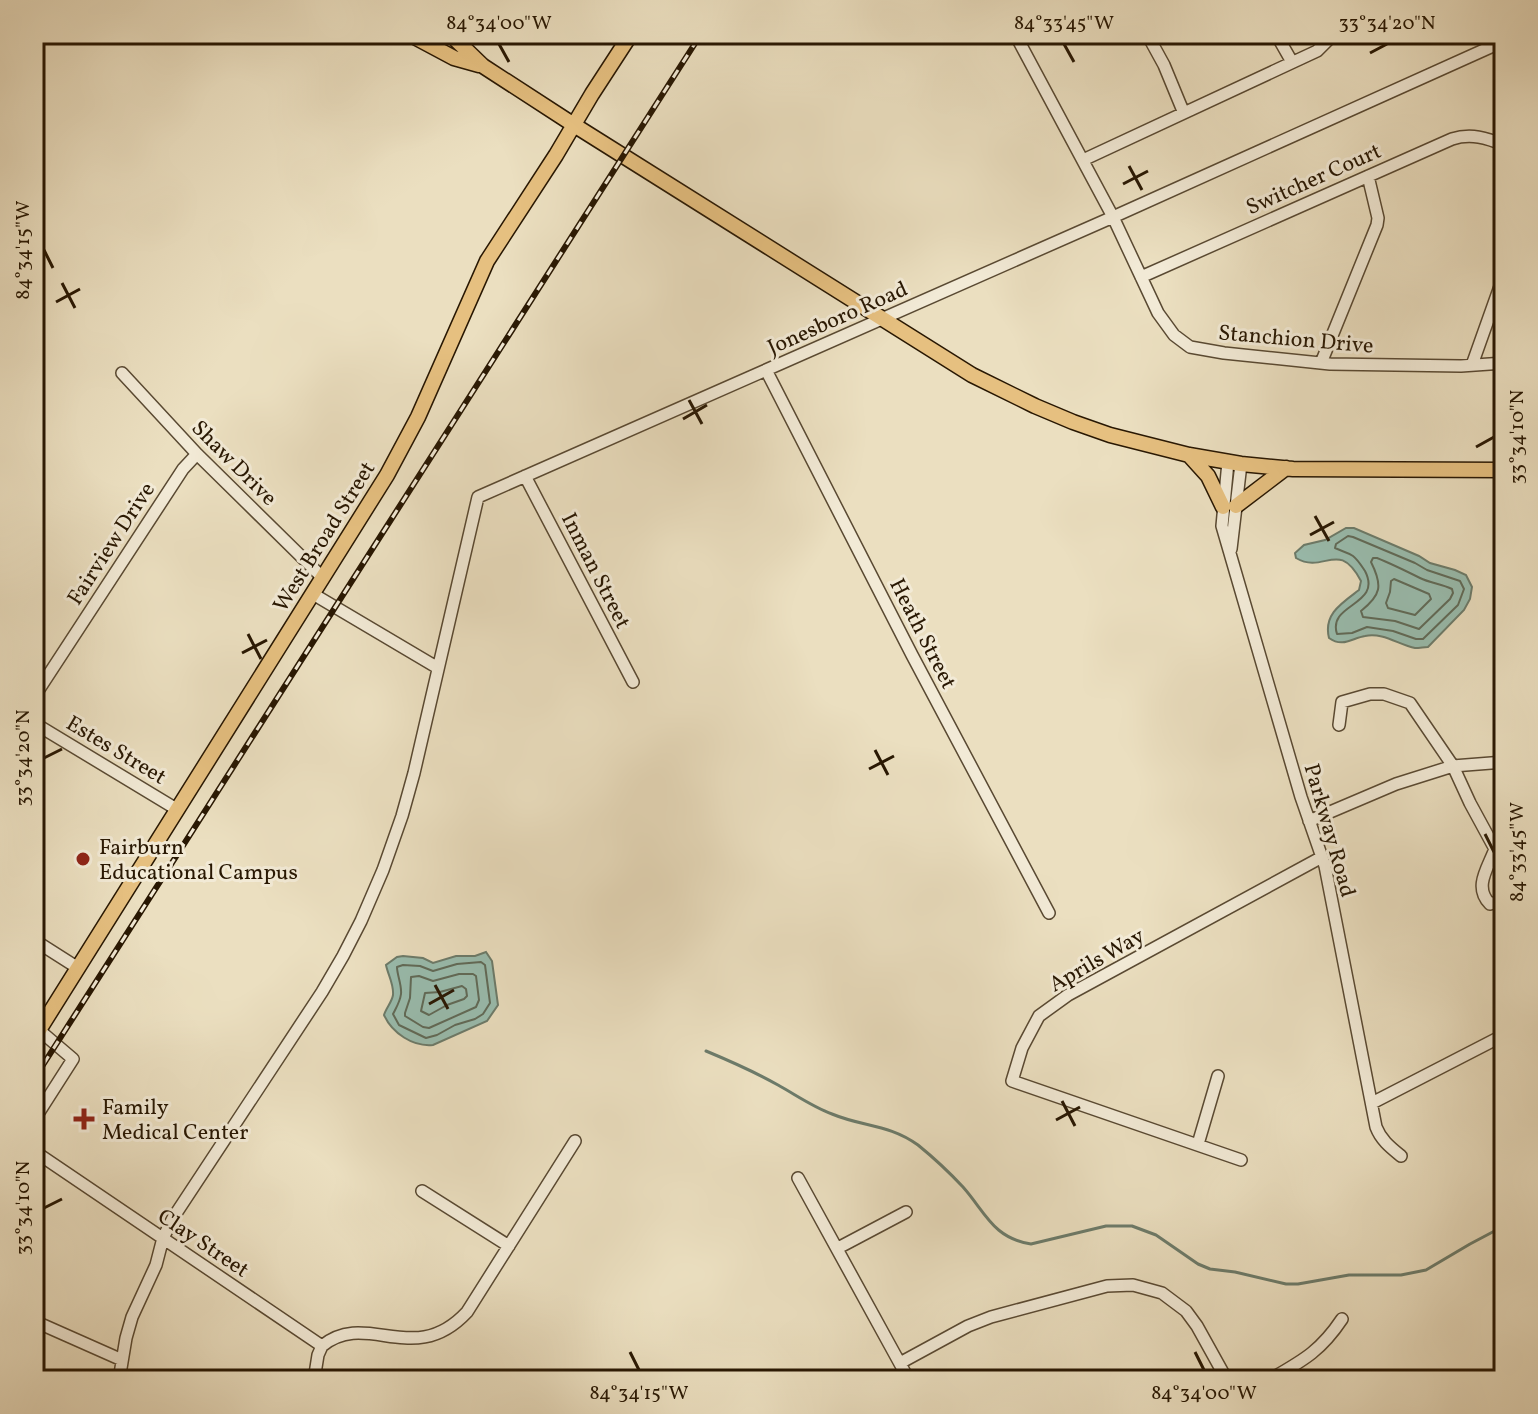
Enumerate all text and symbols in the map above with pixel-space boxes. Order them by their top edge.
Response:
text: 84°34'00"W [446,10,552,38]
text: 84°33'45"W [1014,10,1114,38]
text: 33°34'20"N [1338,10,1436,38]
street label: Switcher Court [1241,136,1387,224]
text: 84°34'15"W [10,200,38,300]
street label: Jonesboro Road [763,274,913,364]
street label: Stanchion Drive [1217,318,1375,363]
text: 33°34'10"N [1504,390,1532,484]
street label: Shaw Drive [183,414,283,514]
street label: West Broad Street [266,456,384,619]
street label: Fairview Drive [61,477,163,612]
street label: Inman Street [552,508,637,635]
street label: Heath Street [881,573,963,695]
text: 33°34'20"N [10,709,38,807]
street label: Estes Street [60,709,172,793]
street label: Parkway Road [1295,760,1362,901]
text: 84°33'45"W [1504,802,1532,902]
place label: Fairburn Educational Campus [99,833,298,889]
marker: Fairburn Educational Campus [74,850,92,868]
street label: Aprils Way [1044,921,1151,1001]
place label: Family Medical Center [102,1093,248,1149]
marker: Family Medical Center [73,1108,95,1130]
text: 33°34'10"N [10,1161,38,1255]
street label: Clay Street [151,1202,255,1286]
text: 84°34'15"W [589,1380,689,1408]
text: 84°34'00"W [1151,1380,1257,1408]

